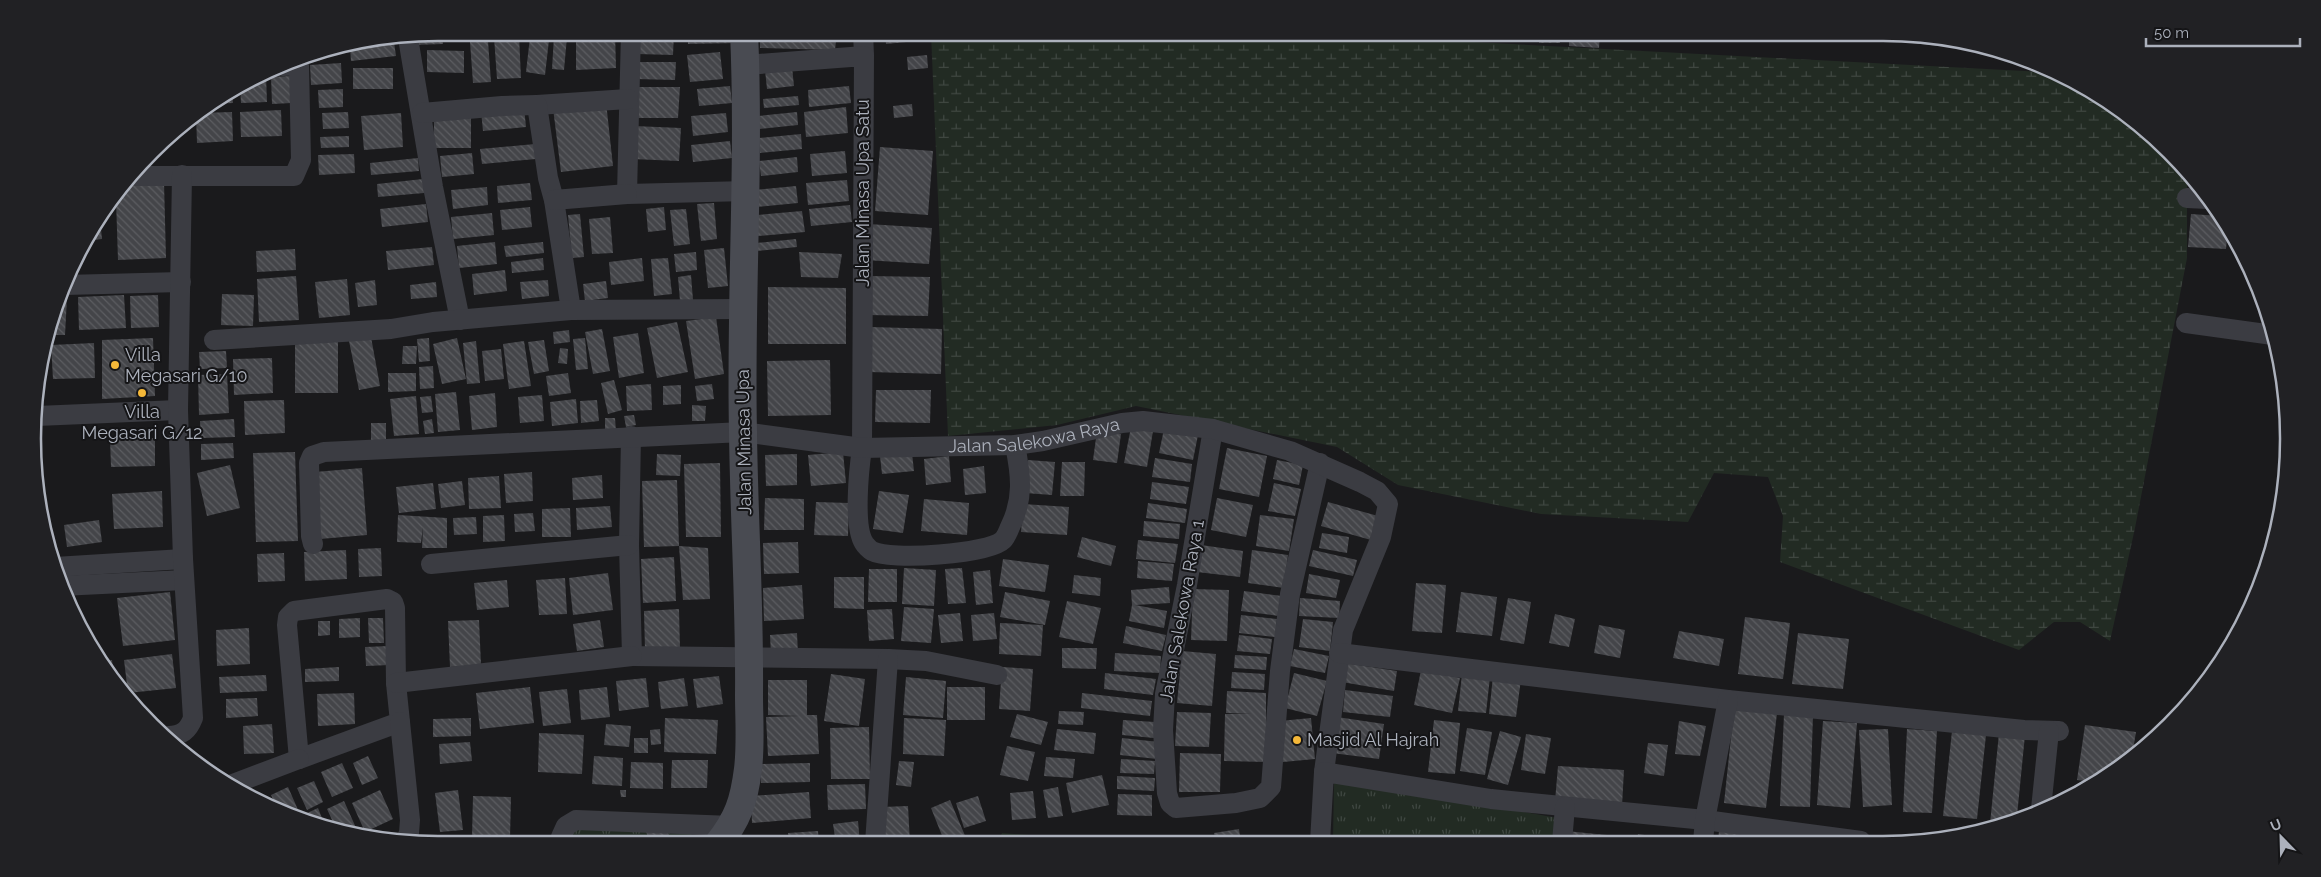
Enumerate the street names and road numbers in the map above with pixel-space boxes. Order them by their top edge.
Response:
street label: Jalan Minasa Upa Satu [852,99,873,287]
street label: Jalan Minasa Upa [732,369,755,515]
street label: Jalan Salekowa Raya [948,413,1121,456]
street label: Jalan Salekowa Raya 1 [1155,518,1208,704]

